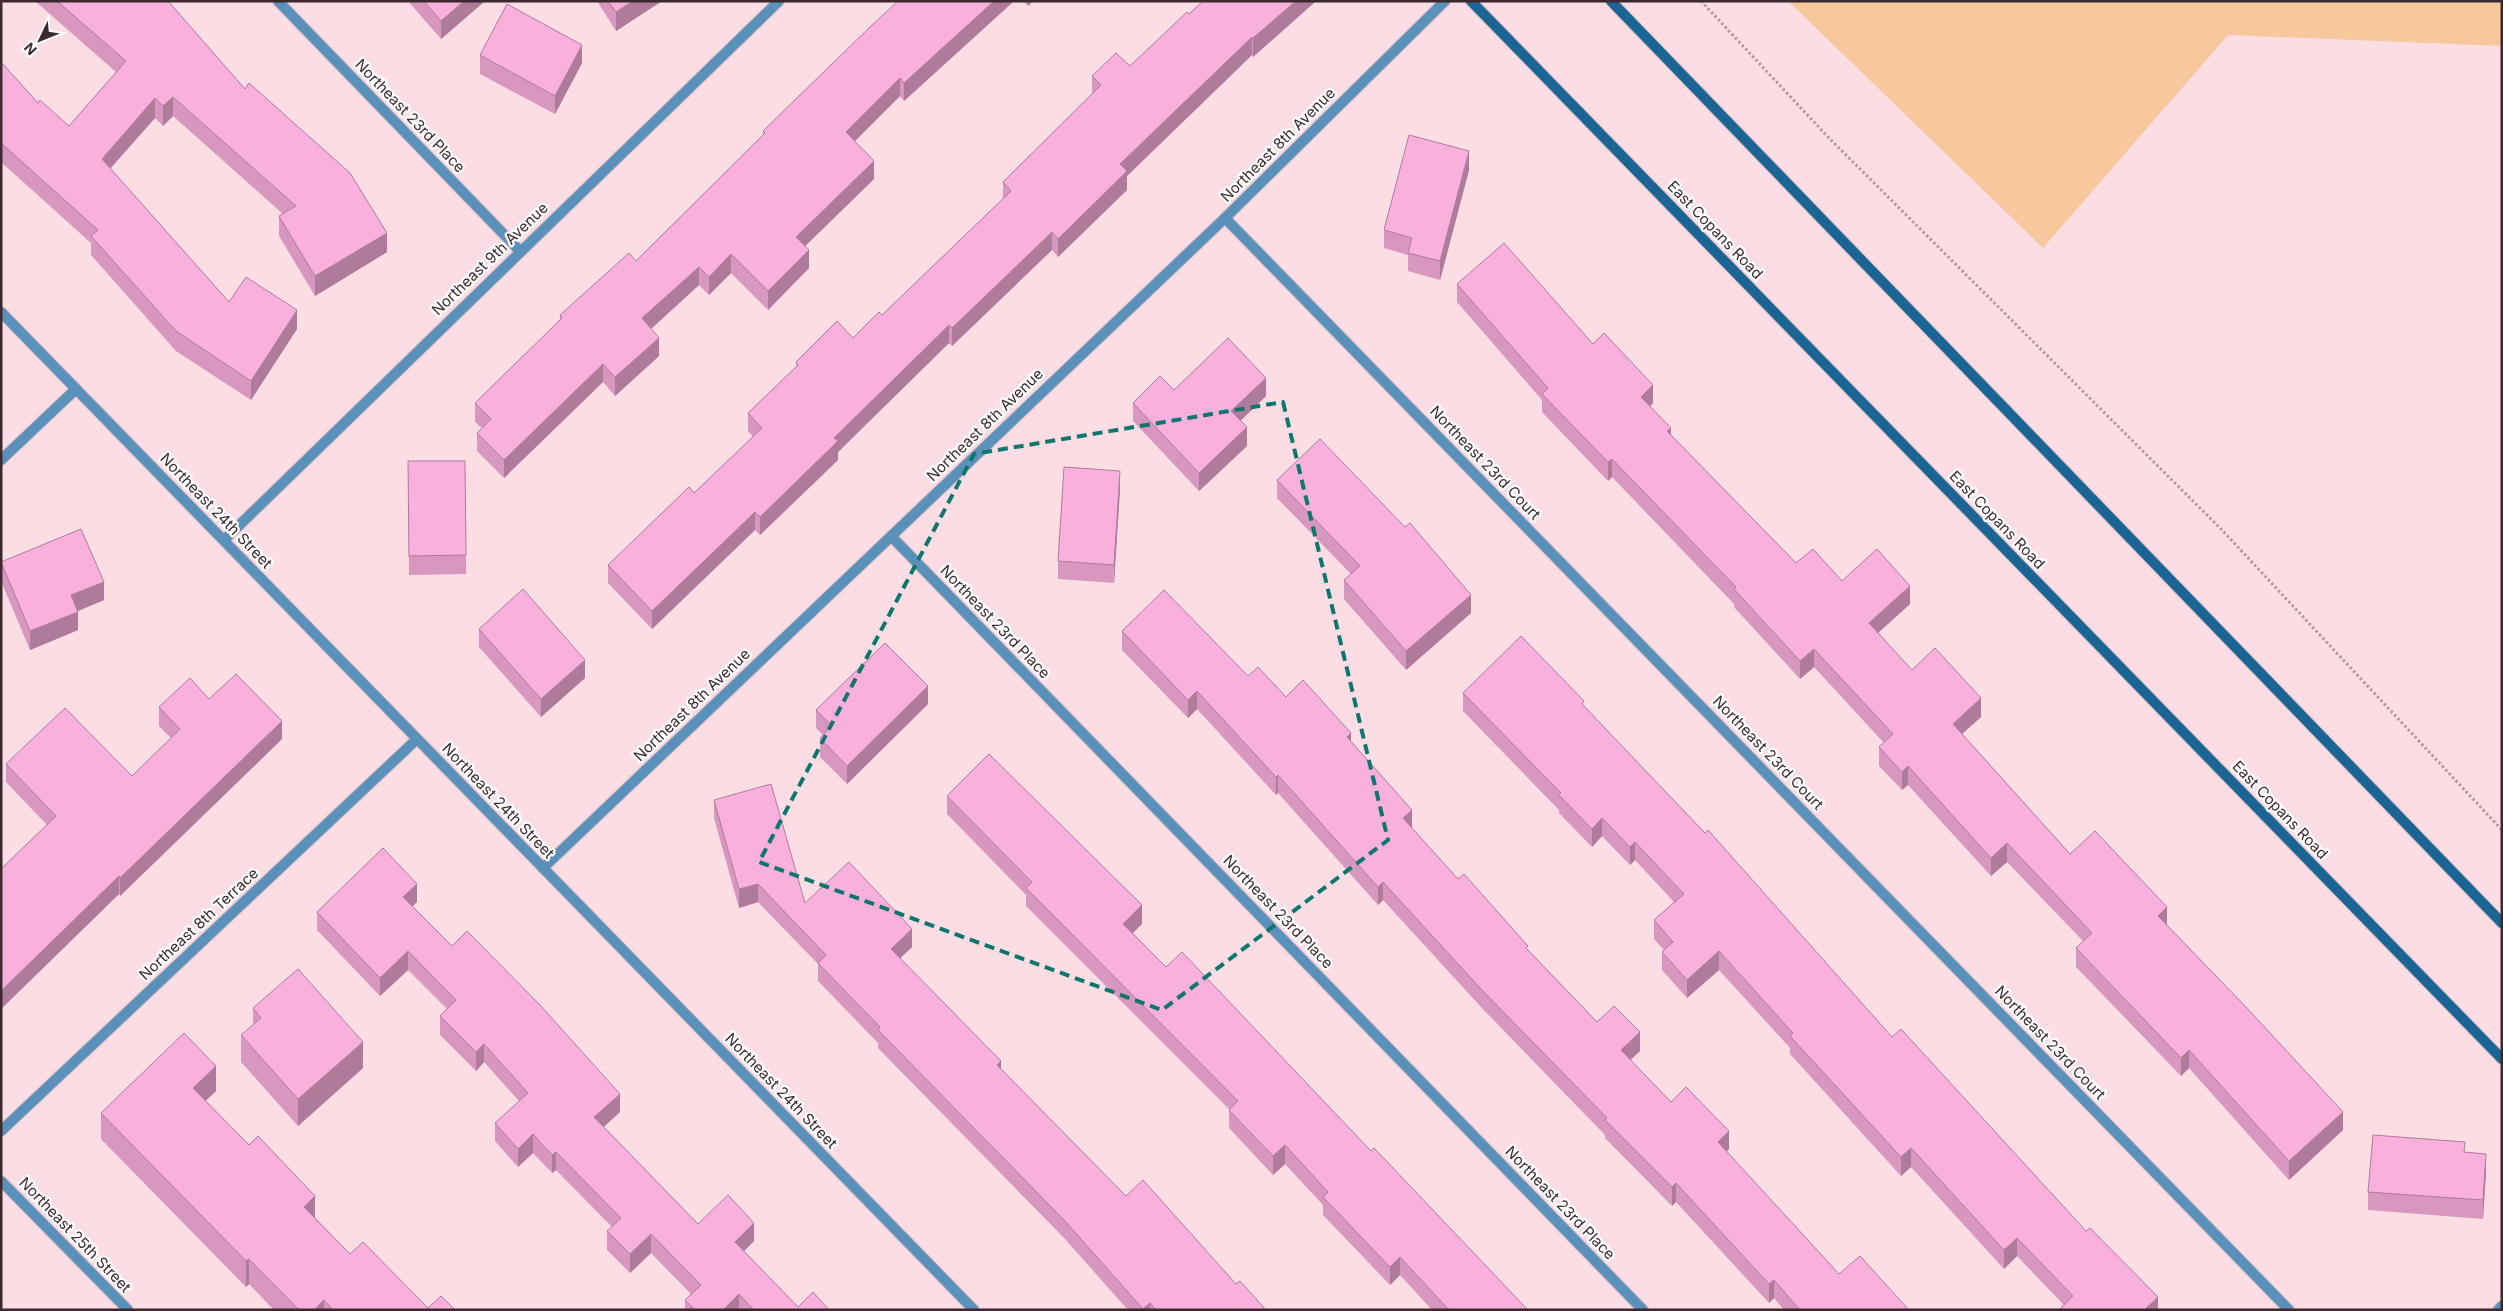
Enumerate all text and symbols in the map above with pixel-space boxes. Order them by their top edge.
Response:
north arrow [15,15,65,65]
text: N [20,40,40,59]
street label: Northeast 23rd Place [351,55,469,176]
street label: Northeast 8th Avenue [1216,83,1339,206]
street label: East Copans Road [1664,177,1767,283]
street label: Northeast 9th Avenue [427,198,552,319]
street label: Northeast 8th Avenue [923,364,1047,485]
street label: Northeast 23rd Court [1426,402,1545,524]
street label: Northeast 24th Street [156,449,276,572]
street label: East Copans Road [1946,467,2049,573]
street label: Northeast 23rd Place [936,561,1054,682]
street label: Northeast 8th Avenue [630,644,754,765]
street label: Northeast 23rd Court [1709,692,1828,814]
street label: Northeast 24th Street [438,739,558,862]
street label: East Copans Road [2229,757,2332,863]
street label: Northeast 23rd Place [1219,851,1337,972]
street label: Northeast 8th Terrace [135,863,262,984]
street label: Northeast 23rd Court [1991,982,2110,1104]
street label: Northeast 24th Street [721,1029,841,1152]
street label: Northeast 23rd Place [1501,1142,1619,1263]
street label: Northeast 25th Street [15,1173,135,1296]

